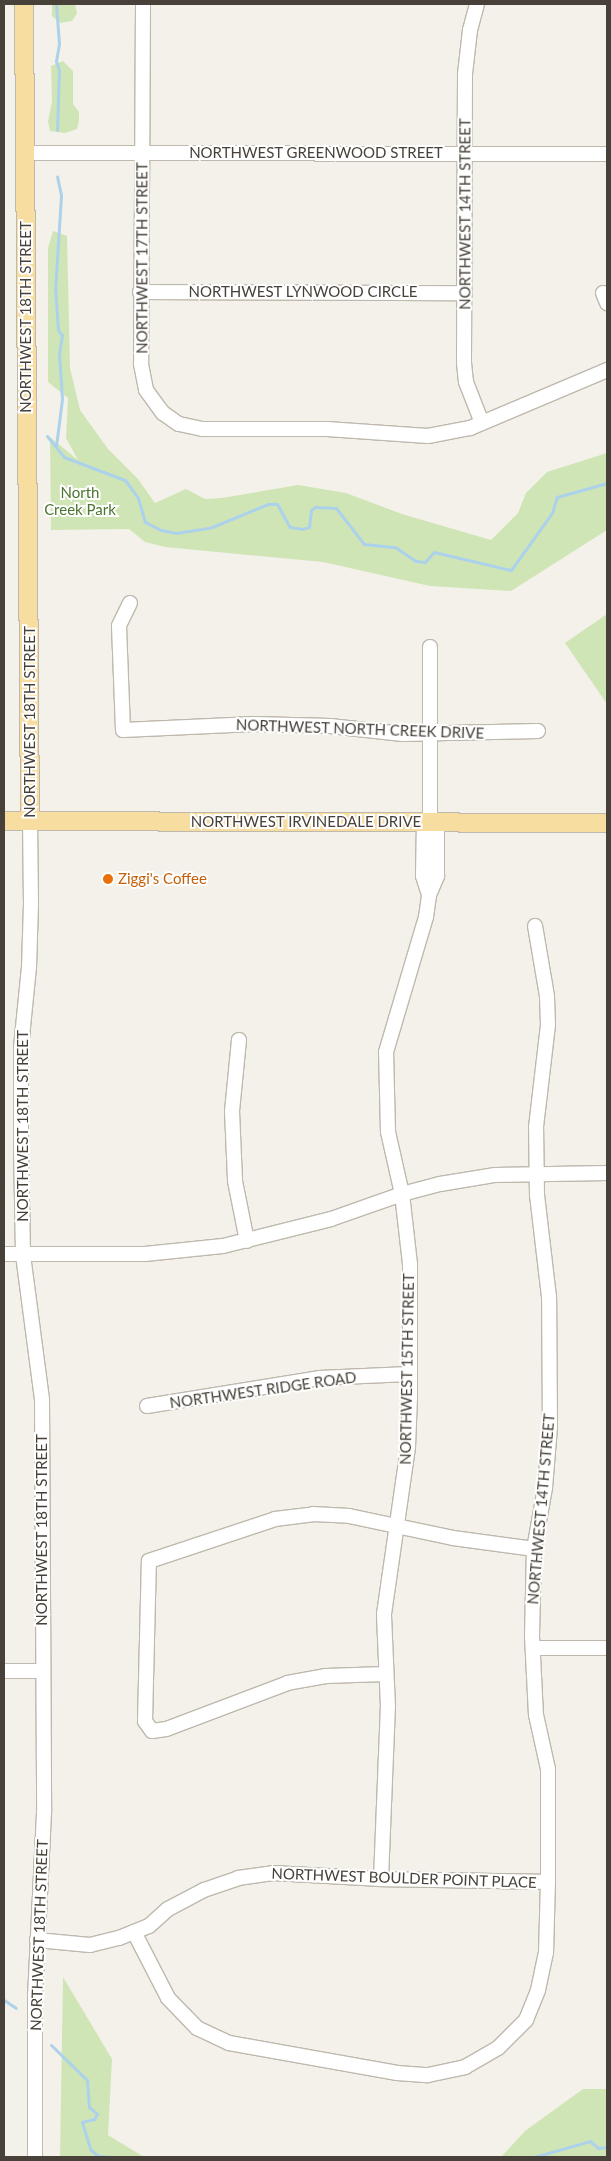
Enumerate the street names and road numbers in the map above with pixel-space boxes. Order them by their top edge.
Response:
street label: NORTHWEST 14TH STREET [456,118,474,310]
street label: NORTHWEST GREENWOOD STREET [189,144,443,162]
street label: NORTHWEST 17TH STREET [133,162,151,354]
street label: NORTHWEST 18TH STREET [17,221,35,413]
street label: NORTHWEST LYNWOOD CIRCLE [188,283,418,301]
street label: NORTHWEST 18TH STREET [21,626,39,818]
street label: NORTHWEST NORTH CREEK DRIVE [235,716,485,742]
street label: NORTHWEST IRVINEDALE DRIVE [191,813,421,831]
street label: NORTHWEST 18TH STREET [14,1030,32,1222]
street label: NORTHWEST 15TH STREET [396,1273,418,1465]
street label: NORTHWEST RIDGE ROAD [168,1368,358,1412]
street label: NORTHWEST 14TH STREET [524,1413,558,1605]
street label: NORTHWEST 18TH STREET [33,1434,51,1626]
street label: NORTHWEST 18TH STREET [27,1839,51,2031]
street label: NORTHWEST BOULDER POINT PLACE [271,1864,537,1892]

